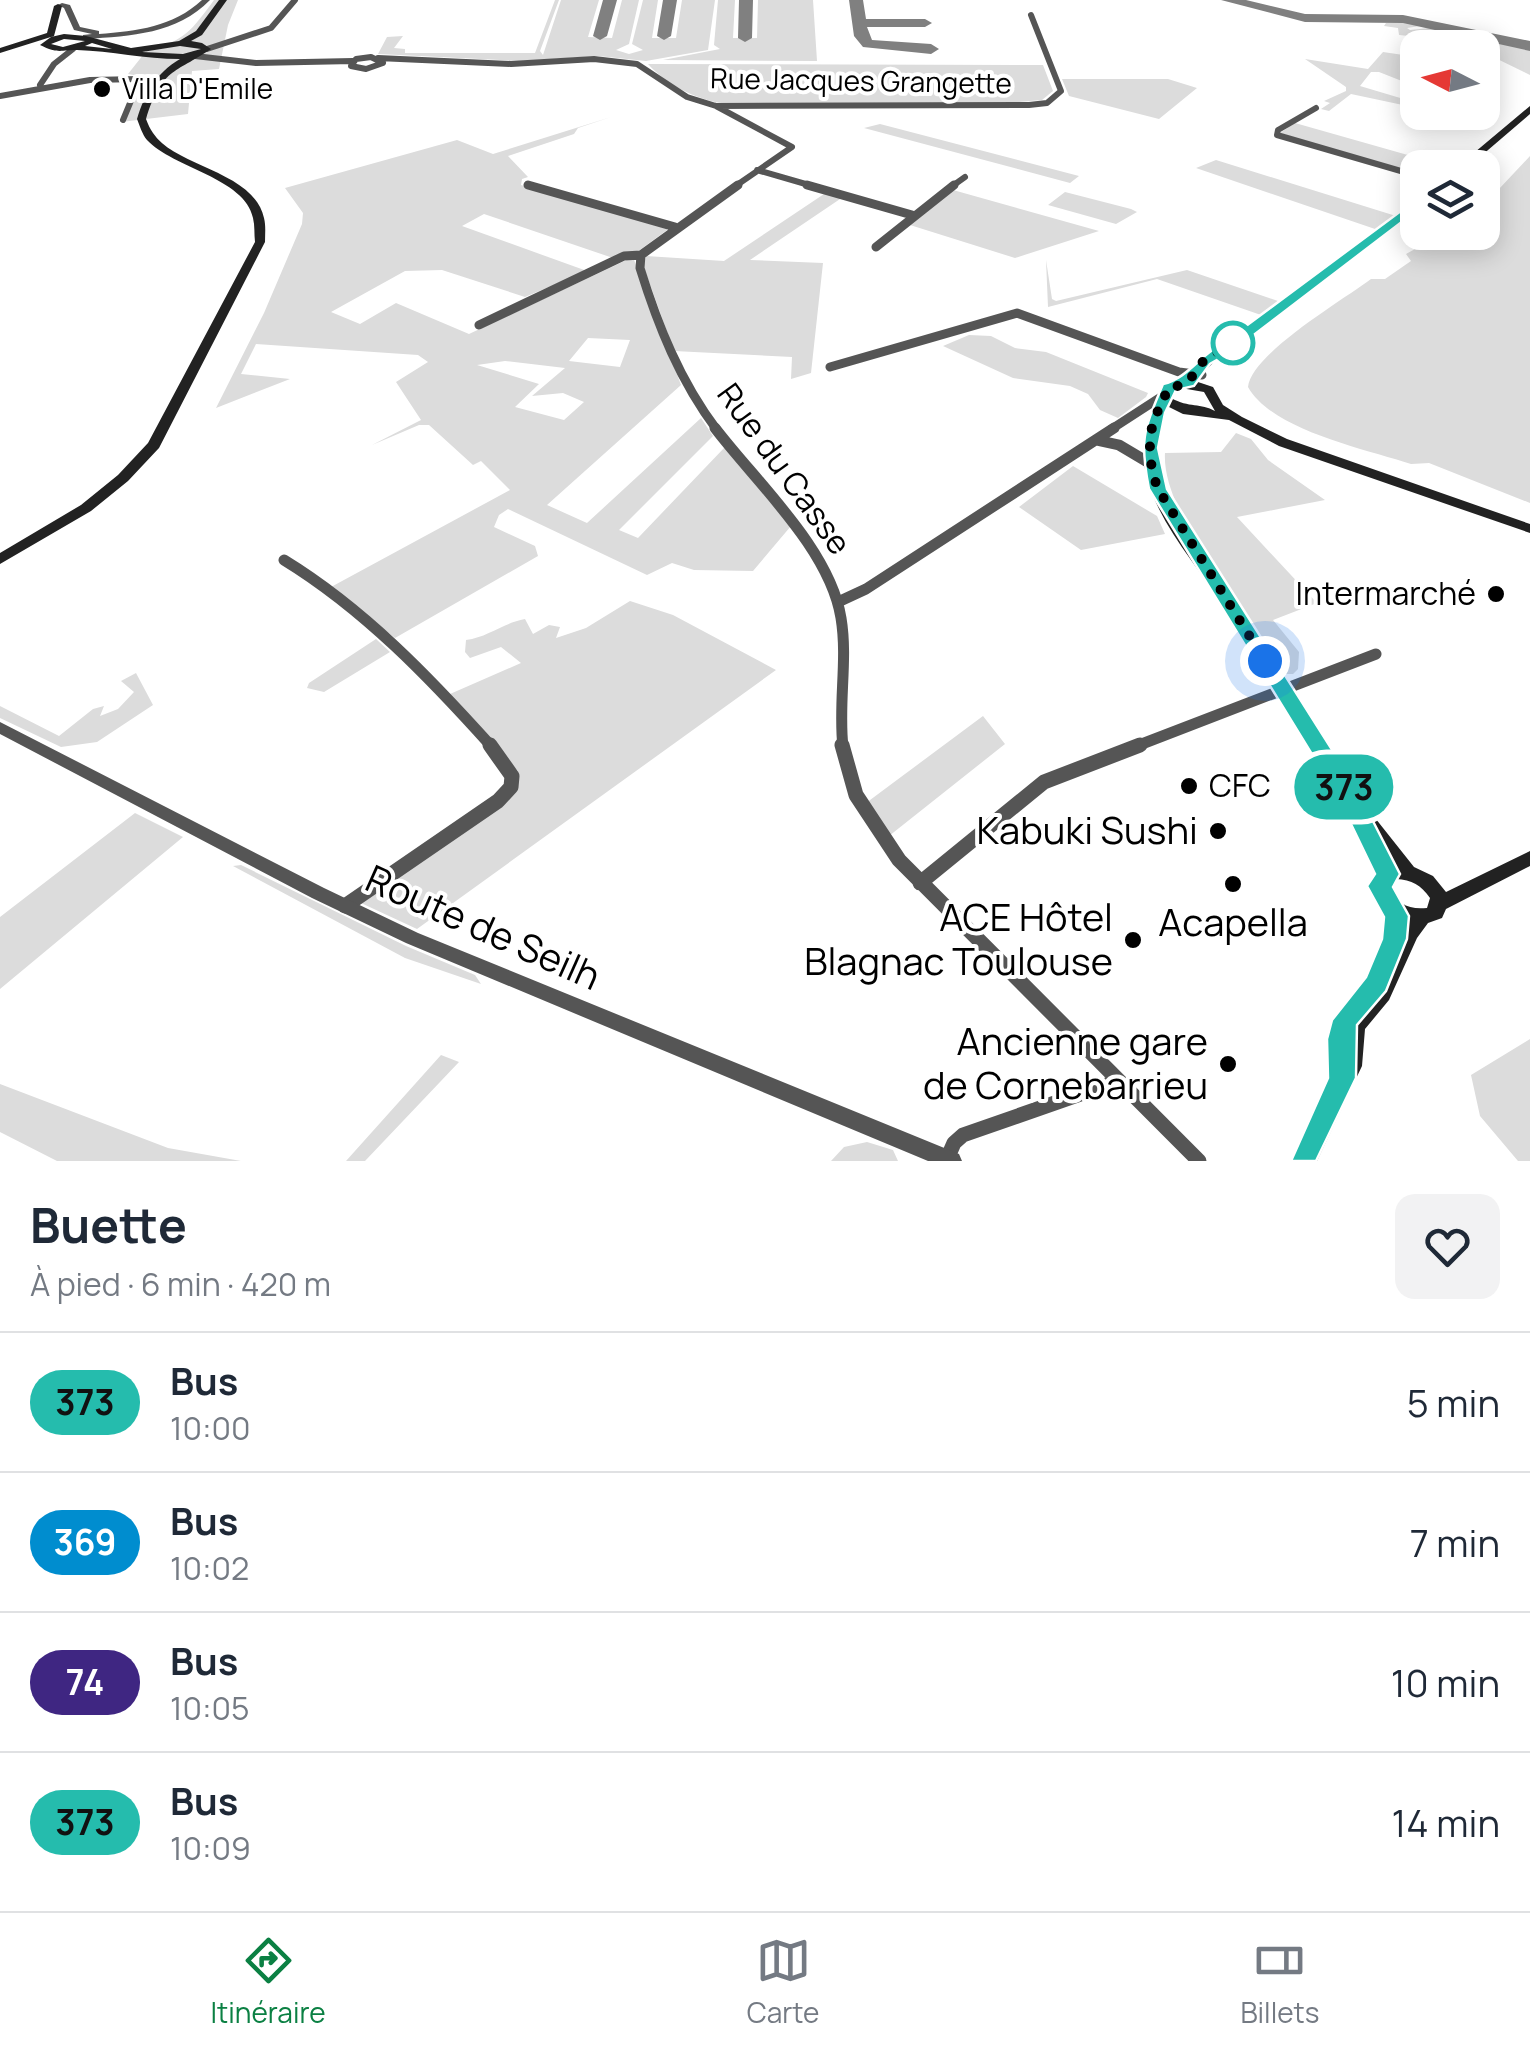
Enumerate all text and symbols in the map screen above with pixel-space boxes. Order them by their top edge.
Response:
north arrow [1400,30,1500,130]
map controls [1400,30,1500,250]
street label: Rue Jacques Grangette [710,58,1012,102]
place label: Villa D'Emile [122,69,273,107]
marker: Villa D'Emile [91,78,113,100]
button: layers [1400,150,1500,250]
unlabelled marker [1212,322,1254,364]
street label: Rue du Casse [708,374,862,563]
place label: Intermarché [1296,571,1476,615]
marker: Intermarché [1485,583,1507,605]
your location [1240,636,1290,686]
line badge: 373 [1286,754,1402,820]
place label: CFC [1209,763,1271,807]
text: 373 [1314,763,1374,811]
marker: CFC [1178,775,1200,797]
place label: Kabuki Sushi [977,803,1198,855]
marker: Kabuki Sushi [1207,820,1229,842]
street label: Route de Seilh [358,851,609,1001]
marker: Acapella [1222,873,1244,895]
place label: ACE Hôtel Blagnac Toulouse [804,890,1113,986]
place label: Acapella [1158,895,1308,947]
marker: ACE Hôtel Blagnac Toulouse [1122,929,1144,951]
place label: Ancienne gare de Cornebarrieu [923,1014,1208,1110]
marker: Ancienne gare de Cornebarrieu [1217,1053,1239,1075]
text: Buette [30,1192,187,1257]
button: heart [1395,1194,1500,1299]
text: À pied · 6 min · 420 m [30,1262,331,1306]
text: Bus [170,1354,238,1406]
text: 5 min [1407,1376,1500,1428]
text: 373 [55,1378,115,1426]
text: 10:00 [170,1406,251,1450]
text: Bus [170,1494,238,1546]
text: 7 min [1410,1516,1500,1568]
text: 369 [54,1518,116,1566]
text: 10:02 [170,1546,249,1590]
text: Bus [170,1634,238,1686]
text: 10 min [1391,1656,1500,1708]
text: 74 [66,1658,104,1706]
text: 10:05 [170,1686,250,1730]
text: Bus [170,1774,238,1826]
text: 14 min [1392,1796,1500,1848]
text: 373 [55,1798,115,1846]
text: 10:09 [170,1826,251,1870]
tab: Itinéraire [211,1933,326,2031]
tab: Carte [747,1933,819,2031]
tab: Billets [1240,1933,1319,2031]

